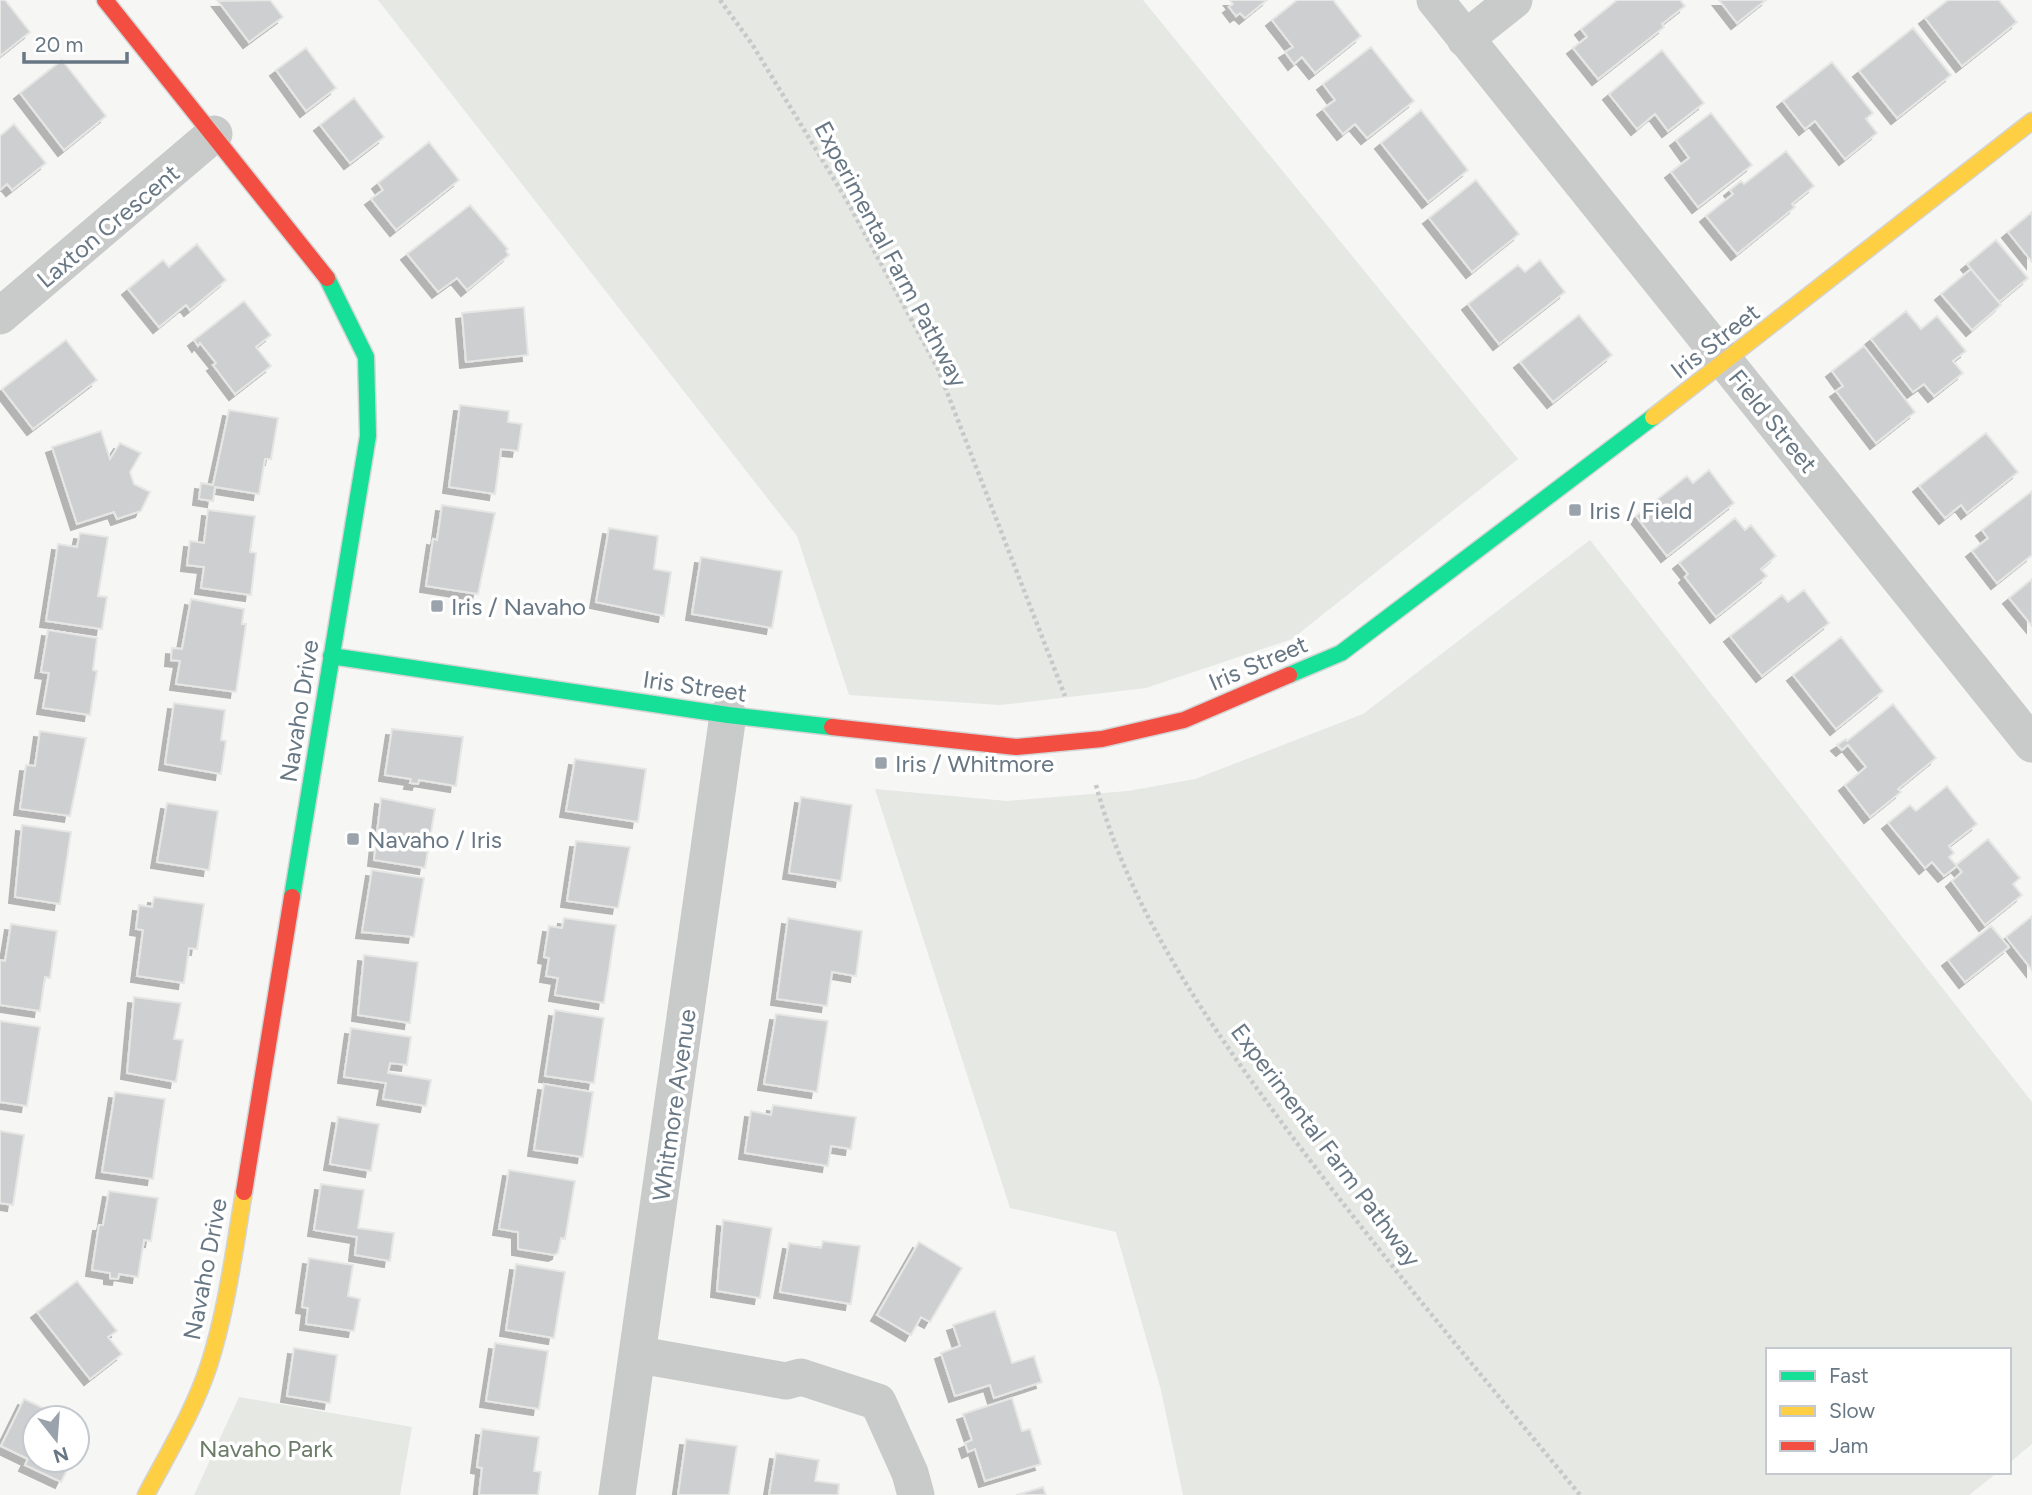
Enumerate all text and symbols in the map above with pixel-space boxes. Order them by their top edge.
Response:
scale bar [24,21,128,65]
text: 20 m [35,32,83,57]
street label: Experimental Farm Pathway [808,116,974,392]
street label: Laxton Crescent [31,158,185,294]
street label: Iris Street [1665,297,1765,385]
street label: Field Street [1723,364,1823,478]
place label: Iris / Field [1589,496,1693,525]
marker: Iris / Field [1567,502,1583,518]
place label: Iris / Navaho [451,592,586,621]
marker: Iris / Navaho [429,598,445,614]
street label: Iris Street [1204,629,1312,697]
street label: Navaho Drive [273,638,325,784]
street label: Iris Street [641,664,749,708]
place label: Iris / Whitmore [895,749,1054,778]
marker: Iris / Whitmore [873,755,889,771]
place label: Navaho / Iris [367,825,502,854]
marker: Navaho / Iris [345,831,361,847]
street label: Whitmore Avenue [646,1007,702,1203]
street label: Experimental Farm Pathway [1225,1018,1427,1273]
street label: Navaho Drive [177,1196,233,1342]
legend [1766,1348,2011,1474]
text: Fast [1829,1363,1869,1388]
text: Slow [1829,1398,1875,1423]
north arrow [21,1404,91,1474]
text: Jam [1829,1433,1868,1458]
park label: Navaho Park [199,1434,333,1463]
text: N [50,1442,71,1468]

